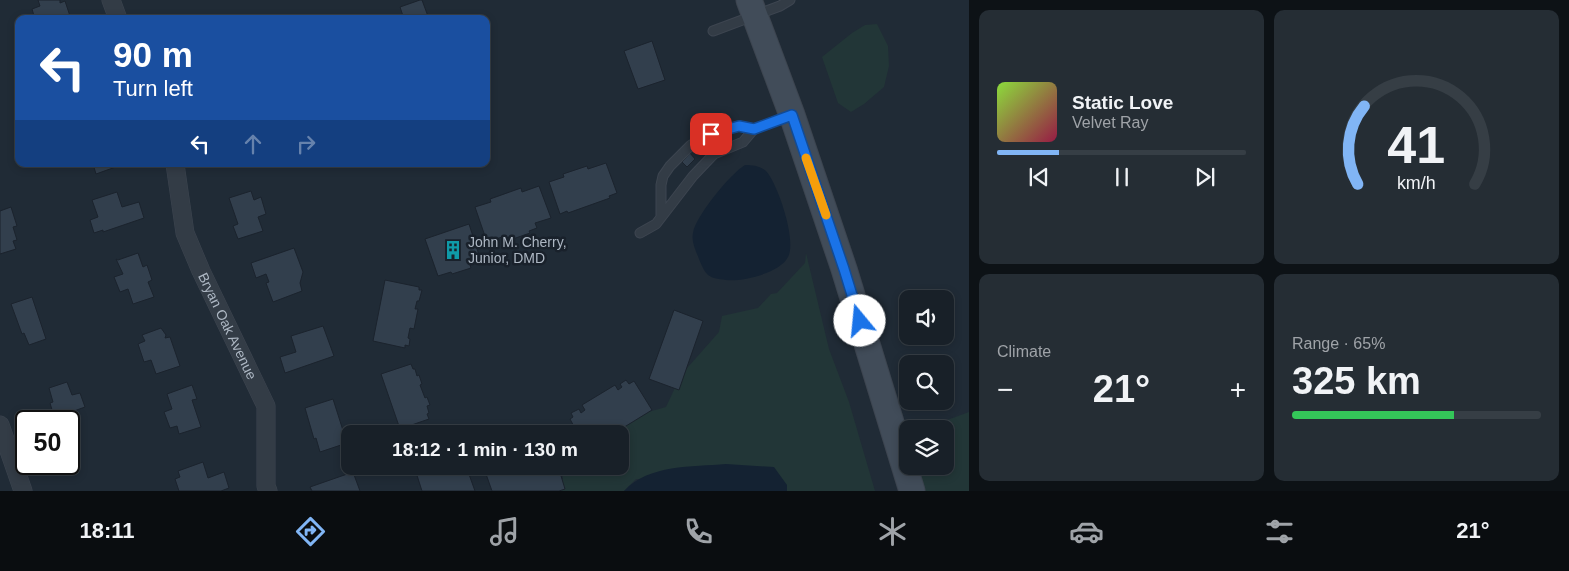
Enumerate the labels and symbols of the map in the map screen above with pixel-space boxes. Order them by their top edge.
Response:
pin [690,113,732,155]
place label: John M. Cherry, Junior, DMD [468,234,567,266]
building icon: John M. Cherry, Junior, DMD [442,239,464,261]
street label: Bryan Oak Avenue [195,270,260,382]
position arrow [833,294,885,346]
speed limit sign: 50 [15,410,80,475]

